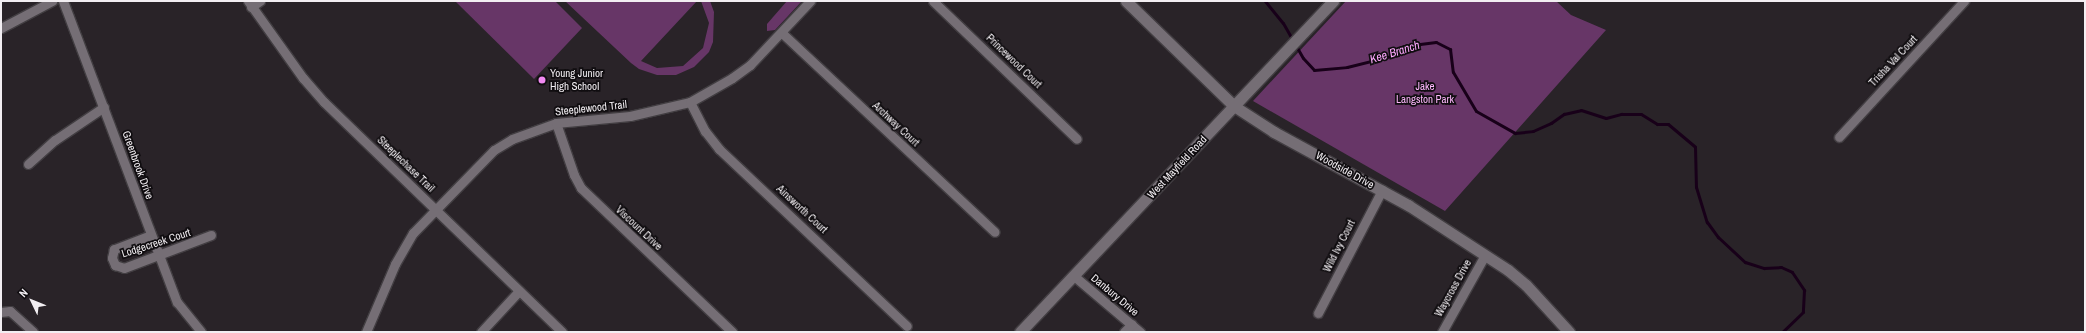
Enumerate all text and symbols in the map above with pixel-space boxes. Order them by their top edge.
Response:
street label: Princewood Court [983,31,1045,91]
street label: Trisha Val Court [1866,33,1920,89]
water label: Kee Branch [1368,39,1422,67]
place label: Young Junior High School [550,67,603,93]
marker: Young Junior High School [537,75,547,85]
park label: Jake Langston Park [1396,80,1454,106]
street label: Steeplewood Trail [554,98,628,118]
street label: Archway Court [870,99,922,149]
street label: Greenbrook Drive [120,129,156,201]
street label: Steeplechase Trail [374,133,438,195]
street label: West Mayfield Road [1145,133,1209,201]
street label: Woodside Drive [1314,149,1376,191]
street label: Ainsworth Court [774,182,830,236]
street label: Viscount Drive [613,203,665,253]
street label: Wild Ivy Court [1320,218,1358,274]
street label: Lodgecreek Court [120,226,192,260]
street label: Waycross Drive [1432,257,1474,319]
street label: Danbury Drive [1088,271,1142,319]
north arrow [12,281,52,321]
text: N [16,286,31,300]

